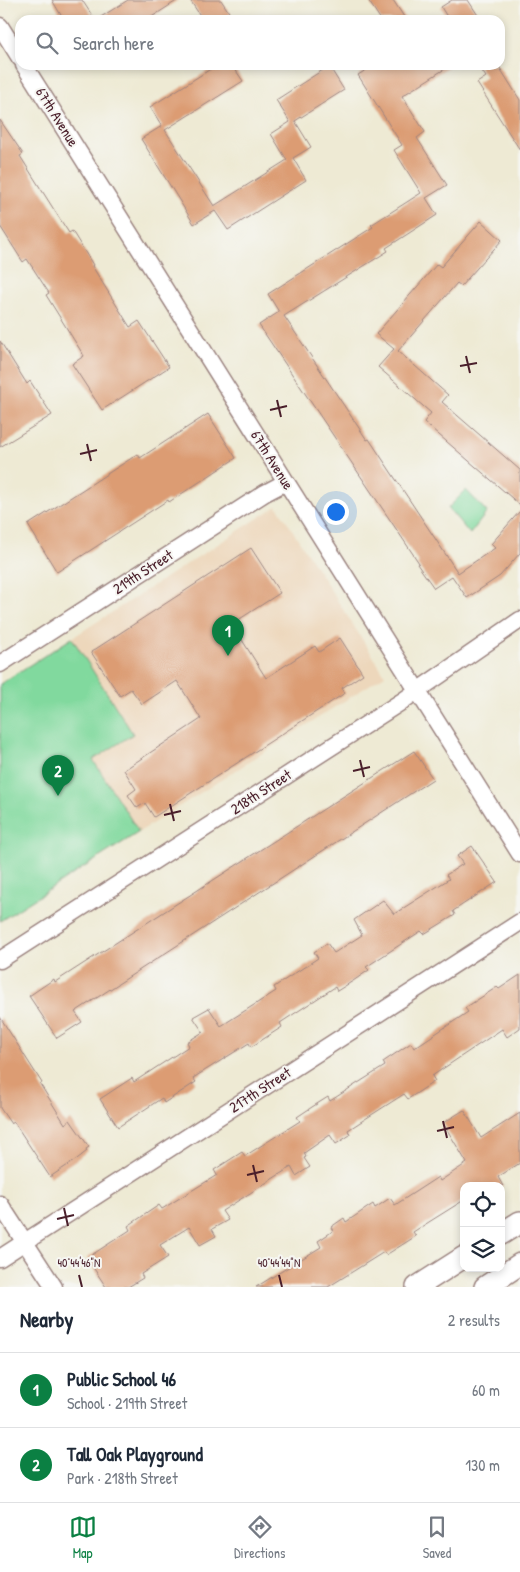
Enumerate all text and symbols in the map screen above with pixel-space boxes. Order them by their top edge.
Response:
search box [15,15,505,70]
icon: search [33,29,61,57]
text: Search here [73,30,154,56]
street label: 67th Avenue [31,83,84,150]
street label: 67th Avenue [246,426,299,493]
your location [323,499,349,525]
street label: 219th Street [109,544,178,599]
pin: 1 [212,615,244,656]
pin: 2 [42,755,74,796]
street label: 218th Street [226,764,296,819]
street label: 217th Street [225,1061,295,1117]
map controls [460,1182,505,1272]
button: locate [460,1182,505,1227]
button: layers [460,1227,505,1272]
text: 40°44'46"N [58,1254,100,1271]
text: 40°44'44"N [258,1254,300,1271]
text: Nearby [20,1305,73,1334]
text: 2 results [448,1309,500,1331]
text: Public School 46 [67,1366,176,1392]
text: 1 [33,1379,39,1401]
text: 60 m [472,1379,500,1401]
text: School · 219th Street [67,1392,187,1414]
text: Tall Oak Playground [67,1441,203,1467]
text: 2 [32,1454,40,1476]
text: 130 m [465,1454,500,1476]
text: Park · 218th Street [67,1467,178,1489]
tab: Map [69,1513,97,1562]
tab: Directions [234,1513,285,1562]
tab: Saved [423,1513,451,1562]

